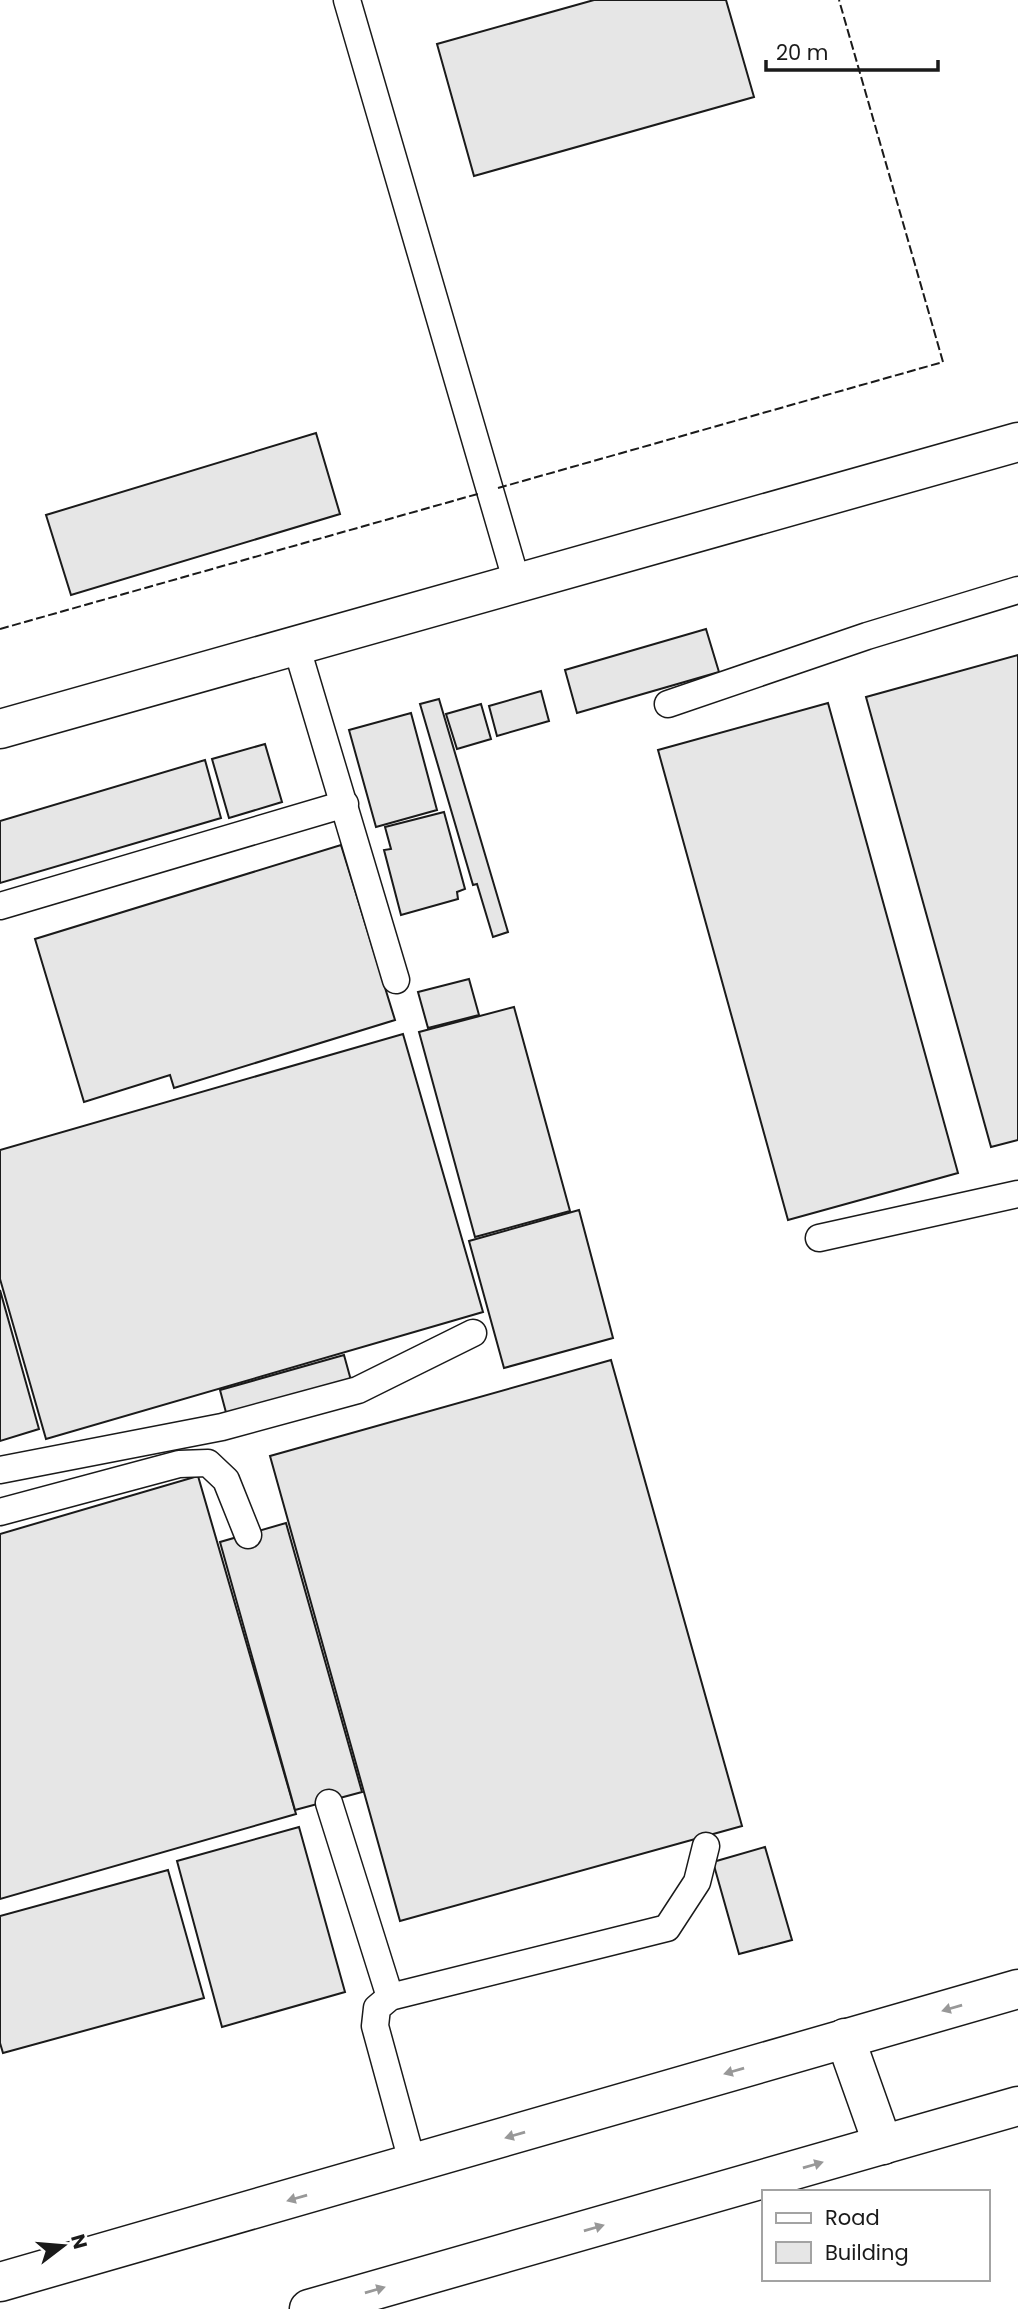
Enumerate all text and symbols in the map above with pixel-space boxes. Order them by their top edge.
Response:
scale bar [766,28,937,72]
text: 20 m [776,38,829,67]
one-way arrow [942,2003,963,2013]
one-way arrow [723,2066,744,2076]
one-way arrow [505,2130,526,2140]
one-way arrow [802,2160,823,2170]
legend [762,2190,990,2281]
one-way arrow [286,2193,307,2203]
text: Road [825,2203,880,2232]
north arrow [28,2211,98,2281]
one-way arrow [584,2222,605,2232]
text: N [64,2231,94,2252]
text: Building [825,2238,909,2267]
one-way arrow [365,2285,386,2295]

